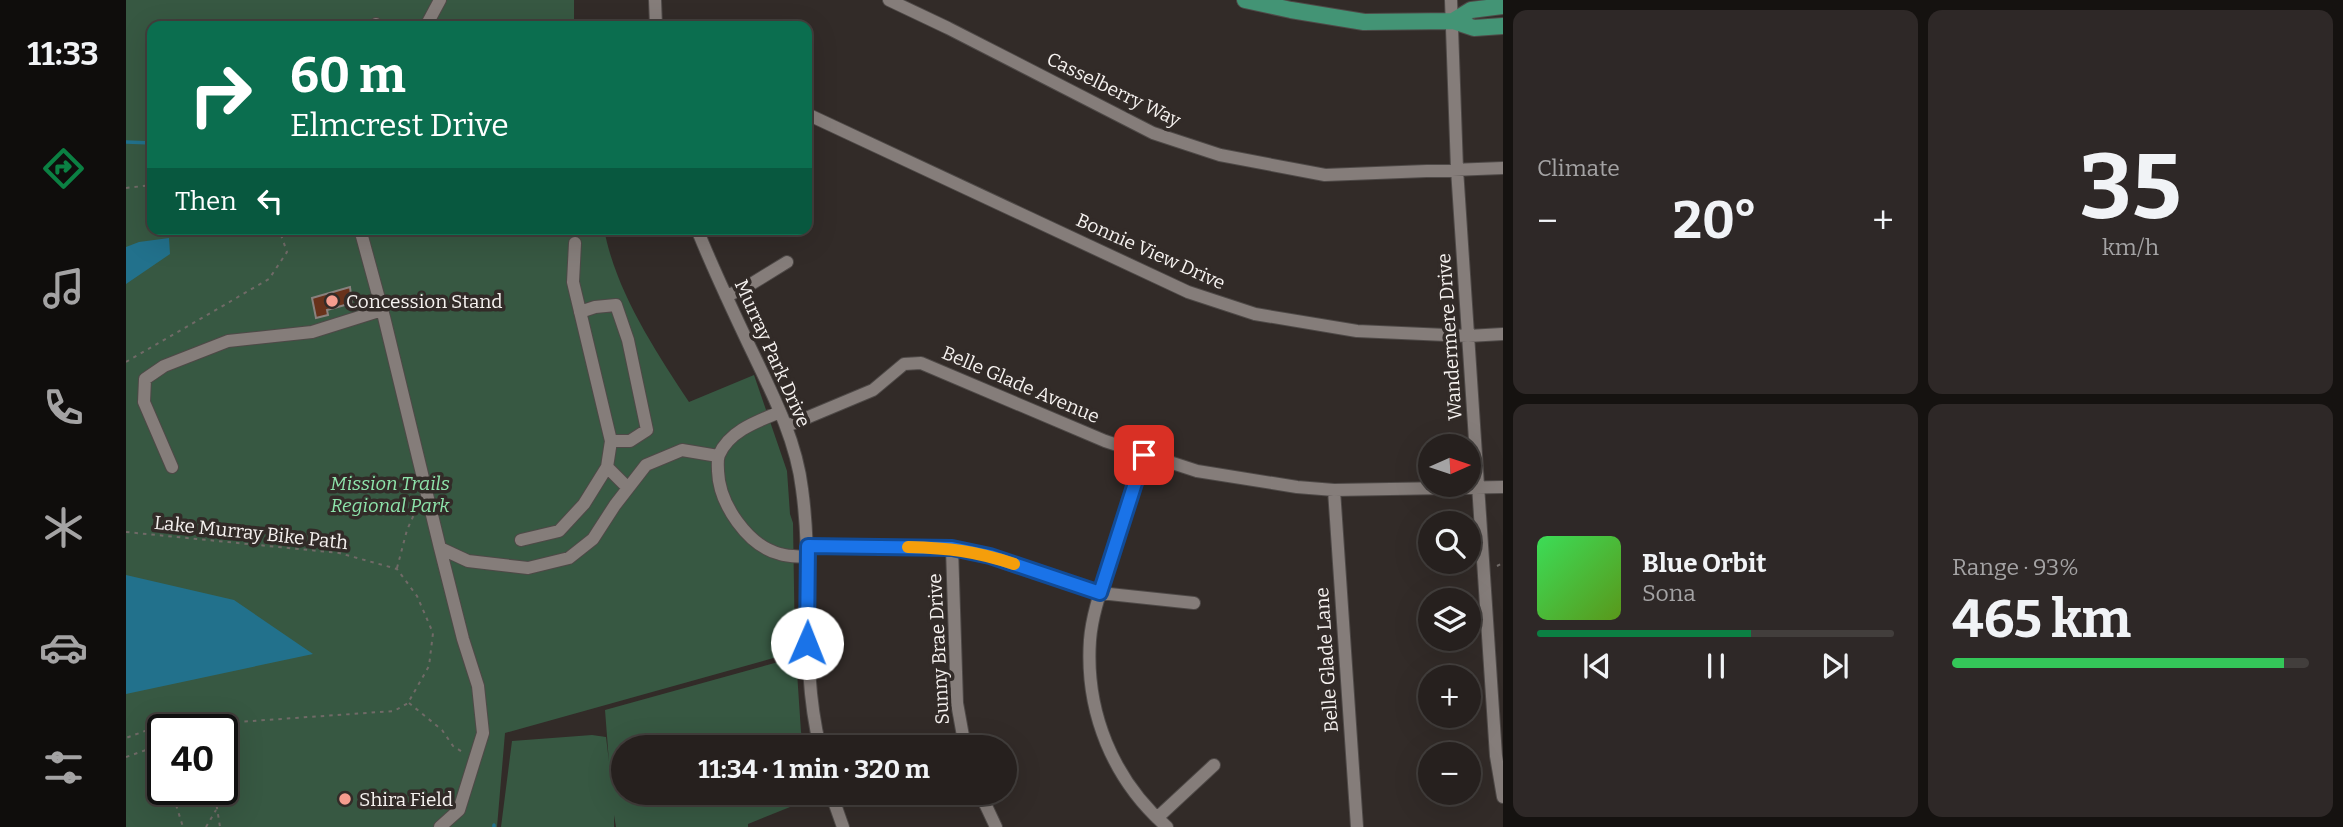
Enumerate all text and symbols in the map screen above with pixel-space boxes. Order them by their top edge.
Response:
text: 11:33 [27,35,99,73]
text: 60 m [290,46,406,105]
street label: Casselberry Way [1043,47,1185,132]
icon: right [175,49,266,140]
text: Elmcrest Drive [290,106,509,144]
text: 35 [2079,133,2182,242]
icon: directions [39,144,88,193]
text: Climate [1537,154,1620,182]
icon: left [251,182,289,220]
text: Then [175,186,237,217]
text: 20° [1673,189,1757,252]
text: − [1537,198,1558,244]
text: + [1872,198,1894,244]
street label: Bonnie View Drive [1073,208,1229,295]
text: km/h [2102,233,2159,261]
street label: Wandermere Drive [1432,253,1467,421]
icon: music [39,264,88,313]
street label: Murray Park Drive [730,276,815,431]
place label: Concession Stand [346,290,503,313]
marker: Concession Stand [324,293,340,309]
street label: Belle Glade Avenue [938,341,1103,428]
icon: phone [39,383,88,432]
pin [1114,425,1174,485]
north arrow [1418,434,1480,497]
map controls [1418,434,1481,805]
icon: arrive [1125,436,1163,474]
park label: Mission Trails Regional Park [330,472,450,517]
icon: climate [39,503,88,552]
street label: Lake Murray Bike Path [153,511,349,554]
button: search [1418,511,1481,574]
text: Blue Orbit [1642,548,1766,579]
text: Range · 93% [1952,553,2079,581]
street label: Sunny Brae Drive [923,573,954,725]
text: Sona [1642,579,1696,607]
street label: Belle Glade Lane [1310,587,1343,733]
button: layers [1418,588,1481,651]
text: 465 km [1952,588,2131,651]
position arrow [770,606,844,680]
icon: car [39,623,88,672]
icon: previous [1578,647,1616,685]
icon: pause [1697,647,1735,685]
icon: next [1816,647,1854,685]
button: + [1418,665,1481,728]
speed limit sign: 40 [147,714,238,805]
button: − [1418,742,1481,805]
icon: filters [39,743,88,792]
text: 11:34 · 1 min · 320 m [698,754,930,785]
place label: Shira Field [359,788,453,811]
marker: Shira Field [337,791,353,807]

